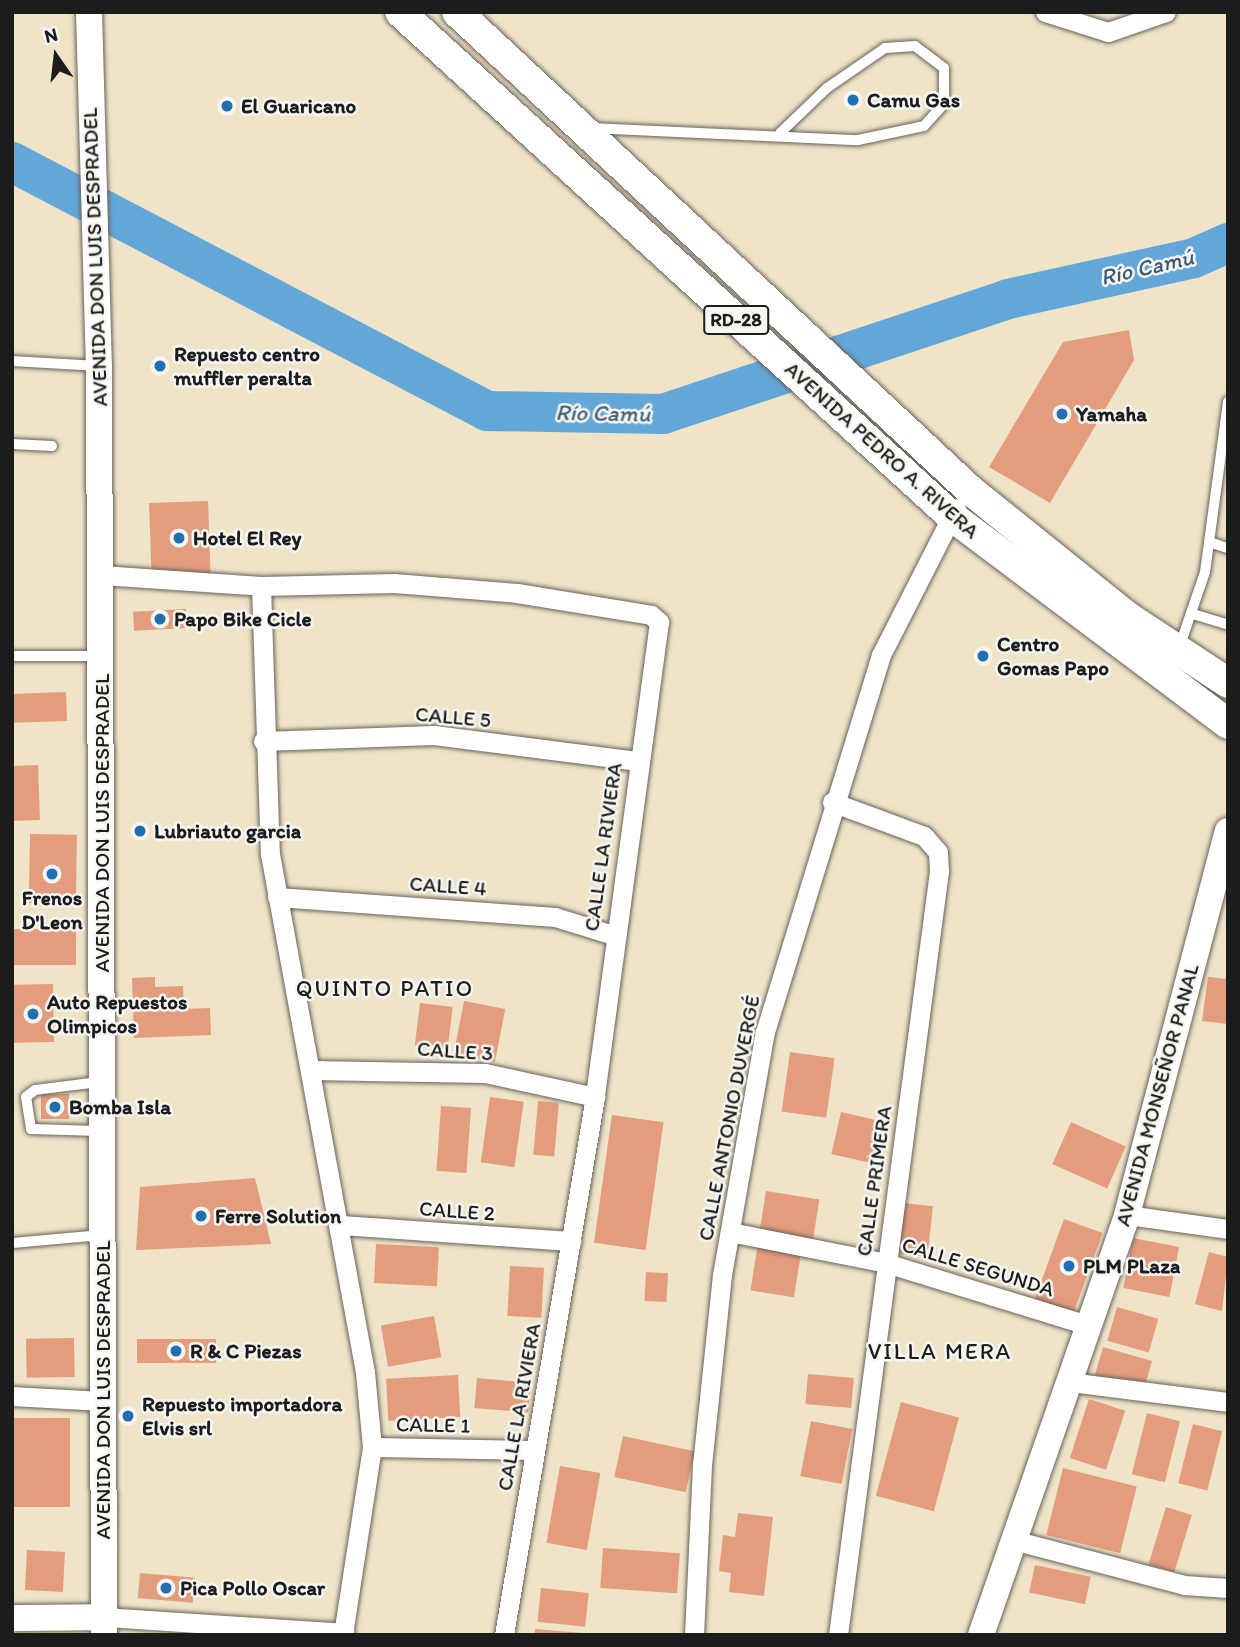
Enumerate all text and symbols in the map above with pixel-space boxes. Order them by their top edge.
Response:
north arrow [21,21,91,91]
text: N [42,22,60,48]
place label: Camu Gas [867,87,960,113]
marker: Camu Gas [845,92,861,108]
place label: El Guaricano [241,93,356,119]
marker: El Guaricano [219,98,235,114]
street label: AVENIDA DON LUIS DESPRADEL [77,109,113,405]
water label: Río Camú [1097,243,1197,291]
road number: RD-28 [703,304,769,336]
place label: Repuesto centro muffler peralta [174,341,320,391]
street label: AVENIDA PEDRO A. RIVERA [779,355,985,545]
marker: Repuesto centro muffler peralta [152,358,168,374]
water label: Río Camú [555,398,651,428]
place label: Yamaha [1076,401,1147,427]
marker: Yamaha [1054,406,1070,422]
place label: Hotel El Rey [193,525,301,551]
marker: Hotel El Rey [171,530,187,546]
place label: Papo Bike Cicle [174,606,312,632]
marker: Papo Bike Cicle [152,611,168,627]
place label: Centro Gomas Papo [997,631,1108,681]
marker: Centro Gomas Papo [975,648,991,664]
street label: AVENIDA DON LUIS DESPRADEL [89,675,115,971]
street label: CALLE 5 [414,701,492,733]
street label: CALLE LA RIVIERA [579,761,627,933]
place label: Lubriauto garcia [154,818,302,844]
marker: Lubriauto garcia [132,823,148,839]
marker: Frenos D'Leon [44,866,60,882]
street label: CALLE 4 [409,871,487,901]
place label: Frenos D'Leon [22,885,82,935]
street label: AVENIDA MONSEÑOR PANAL [1110,961,1204,1229]
district label: QUINTO PATIO [299,974,471,1002]
place label: Auto Repuestos Olimpicos [47,989,188,1039]
street label: CALLE ANTONIO DUVERGÉ [693,992,765,1244]
marker: Auto Repuestos Olimpicos [25,1006,41,1022]
street label: CALLE 3 [416,1036,494,1066]
place label: Bomba Isla [69,1094,171,1120]
marker: Bomba Isla [47,1099,63,1115]
street label: CALLE PRIMERA [851,1104,897,1258]
street label: CALLE 2 [418,1196,496,1226]
place label: Ferre Solution [215,1203,342,1229]
marker: Ferre Solution [193,1208,209,1224]
street label: CALLE SEGUNDA [899,1232,1057,1302]
street label: AVENIDA DON LUIS DESPRADEL [90,1242,116,1538]
place label: PLM PLaza [1083,1253,1180,1279]
marker: PLM PLaza [1061,1258,1077,1274]
street label: CALLE LA RIVIERA [492,1321,546,1493]
district label: VILLA MERA [869,1337,1011,1365]
place label: R & C Piezas [190,1338,301,1364]
marker: R & C Piezas [168,1343,184,1359]
place label: Repuesto importadora Elvis srl [142,1391,342,1441]
marker: Repuesto importadora Elvis srl [120,1408,136,1424]
street label: CALLE 1 [396,1412,470,1438]
place label: Pica Pollo Oscar [180,1575,325,1601]
marker: Pica Pollo Oscar [158,1580,174,1596]

